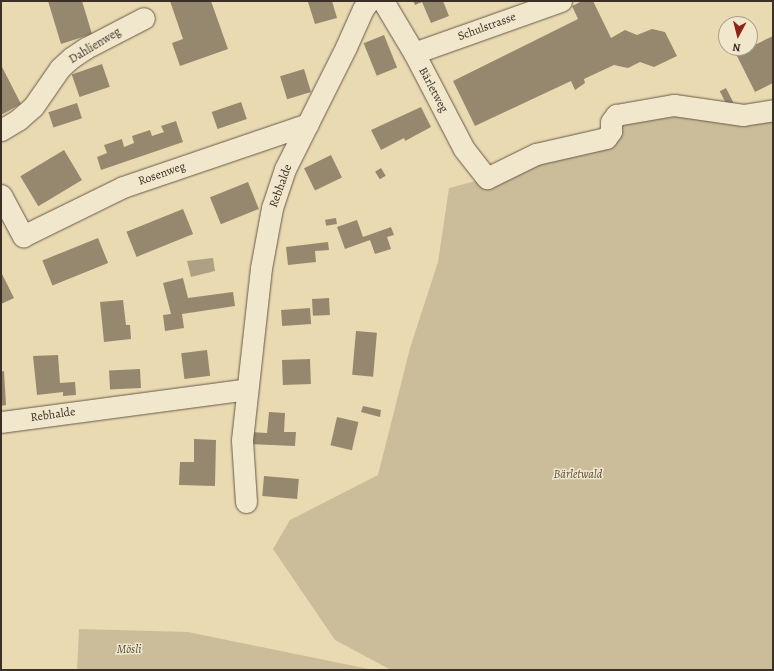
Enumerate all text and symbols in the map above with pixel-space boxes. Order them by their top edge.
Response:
street label: Schulstrasse [456,10,518,44]
north arrow [718,16,758,56]
street label: Dahlienweg [66,25,124,67]
text: N [732,39,741,55]
street label: Bärletweg [415,65,451,115]
street label: Rosenweg [136,159,188,189]
street label: Rebhalde [267,162,295,210]
street label: Rebhalde [30,405,76,425]
park label: Bärletwald [554,468,602,482]
park label: Mösli [117,643,141,657]

